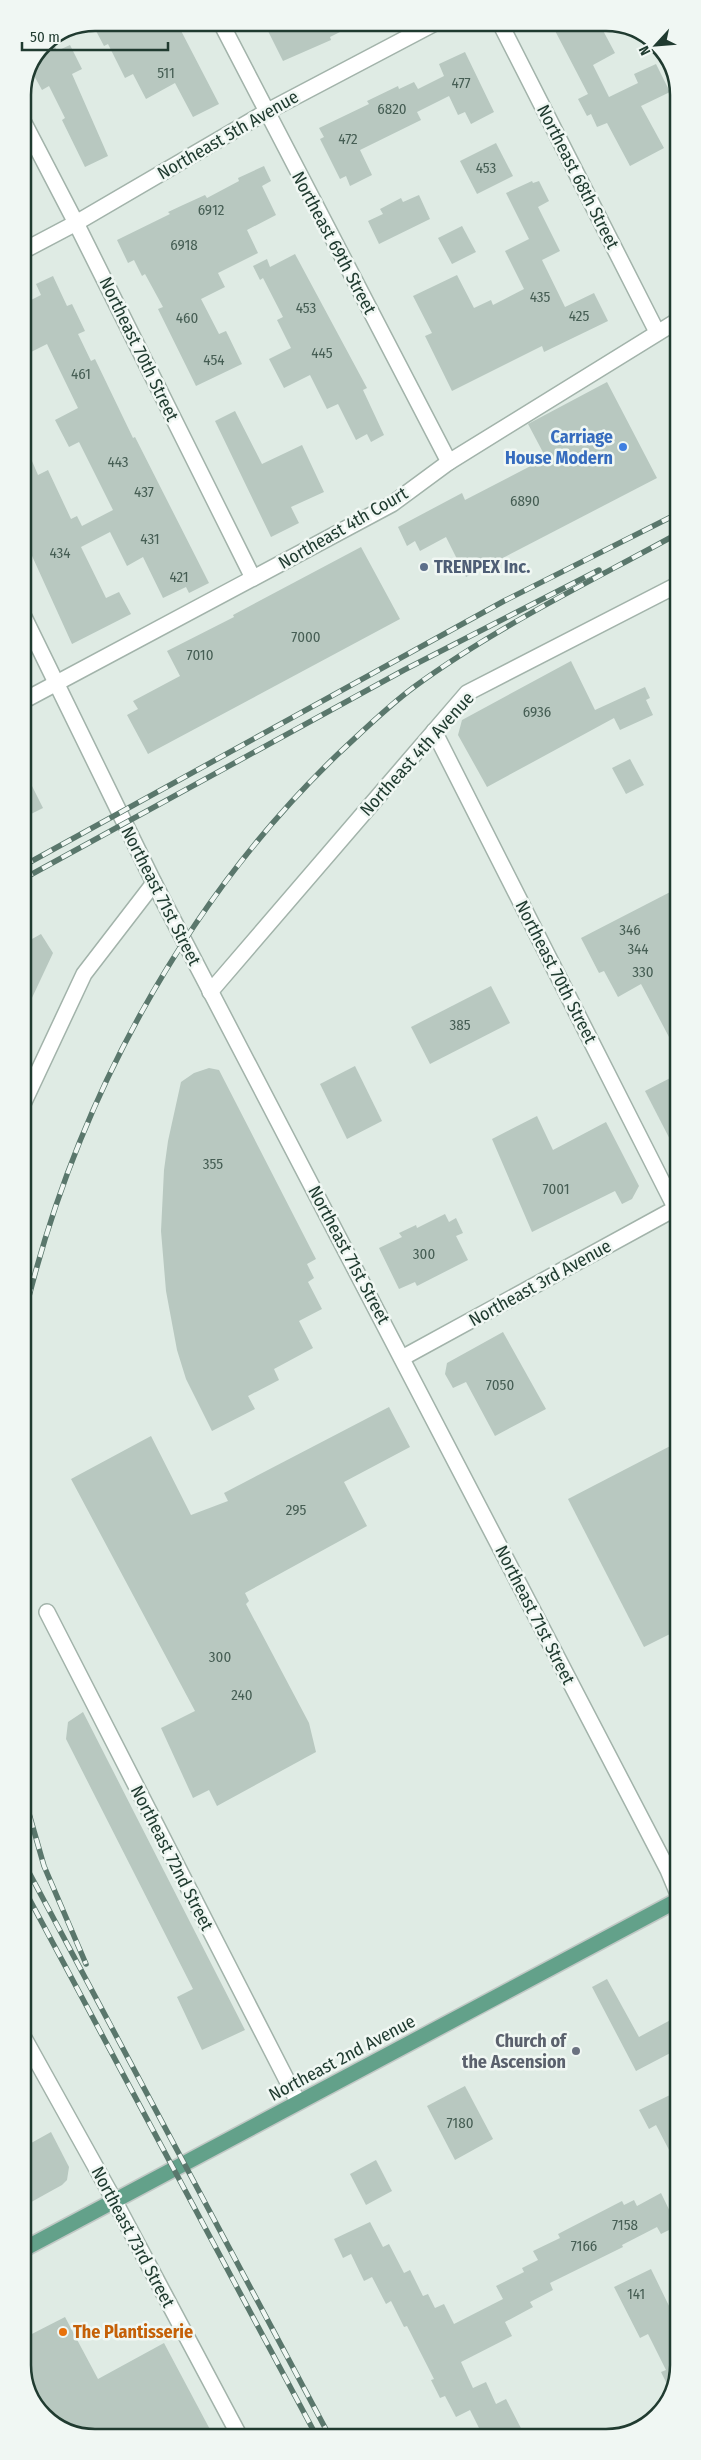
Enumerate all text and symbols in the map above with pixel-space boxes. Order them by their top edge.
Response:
scale bar [22,20,169,52]
north arrow [631,20,681,70]
text: 50 m [30,28,60,46]
text: N [635,43,654,58]
house number: 511 [157,64,175,82]
house number: 477 [451,74,471,92]
street label: Northeast 5th Avenue [154,86,302,184]
house number: 6820 [377,100,407,118]
street label: Northeast 68th Street [532,101,624,253]
house number: 472 [338,130,358,148]
house number: 453 [476,159,497,177]
street label: Northeast 69th Street [287,168,381,318]
house number: 6912 [198,201,225,219]
house number: 6918 [170,236,198,254]
street label: Northeast 70th Street [95,273,183,425]
house number: 435 [530,288,550,306]
house number: 453 [296,299,317,317]
house number: 425 [569,307,589,325]
house number: 460 [176,309,198,327]
house number: 445 [311,344,333,362]
house number: 454 [203,351,225,369]
house number: 461 [71,365,91,383]
place label: Carriage House Modern [505,426,613,469]
marker: Carriage House Modern [617,441,629,453]
house number: 443 [107,453,129,471]
street label: Northeast 4th Court [275,482,412,574]
house number: 437 [134,483,154,501]
house number: 6890 [510,492,540,510]
house number: 431 [140,530,160,548]
house number: 434 [49,544,71,562]
place label: TRENPEX Inc. [434,556,530,578]
marker: TRENPEX Inc. [418,561,430,573]
house number: 421 [169,568,189,586]
house number: 7000 [291,628,321,646]
house number: 7010 [186,646,214,664]
street label: Northeast 4th Avenue [355,687,479,821]
house number: 6936 [523,703,551,721]
street label: Northeast 71st Street [116,823,206,969]
street label: Northeast 70th Street [510,897,602,1047]
house number: 346 [619,921,641,939]
house number: 344 [627,940,649,958]
house number: 330 [632,963,654,981]
house number: 385 [449,1016,471,1034]
house number: 355 [203,1155,223,1173]
house number: 7001 [542,1180,570,1198]
street label: Northeast 71st Street [303,1182,395,1328]
street label: Northeast 3rd Avenue [465,1235,615,1331]
house number: 300 [413,1245,435,1263]
house number: 7050 [486,1376,514,1394]
house number: 295 [286,1501,306,1519]
street label: Northeast 71st Street [490,1542,580,1688]
house number: 300 [209,1648,231,1666]
house number: 240 [231,1686,253,1704]
street label: Northeast 72nd Street [126,1782,218,1934]
street label: Northeast 2nd Avenue [265,2010,419,2106]
place label: Church of the Ascension [462,2030,568,2073]
marker: Church of the Ascension [570,2045,582,2057]
house number: 7180 [446,2114,474,2132]
street label: Northeast 73rd Street [87,2163,179,2311]
house number: 7158 [612,2216,638,2234]
house number: 7166 [571,2237,597,2255]
house number: 141 [627,2285,645,2303]
place label: The Plantisserie [73,2321,193,2343]
marker: The Plantisserie [57,2326,69,2338]

